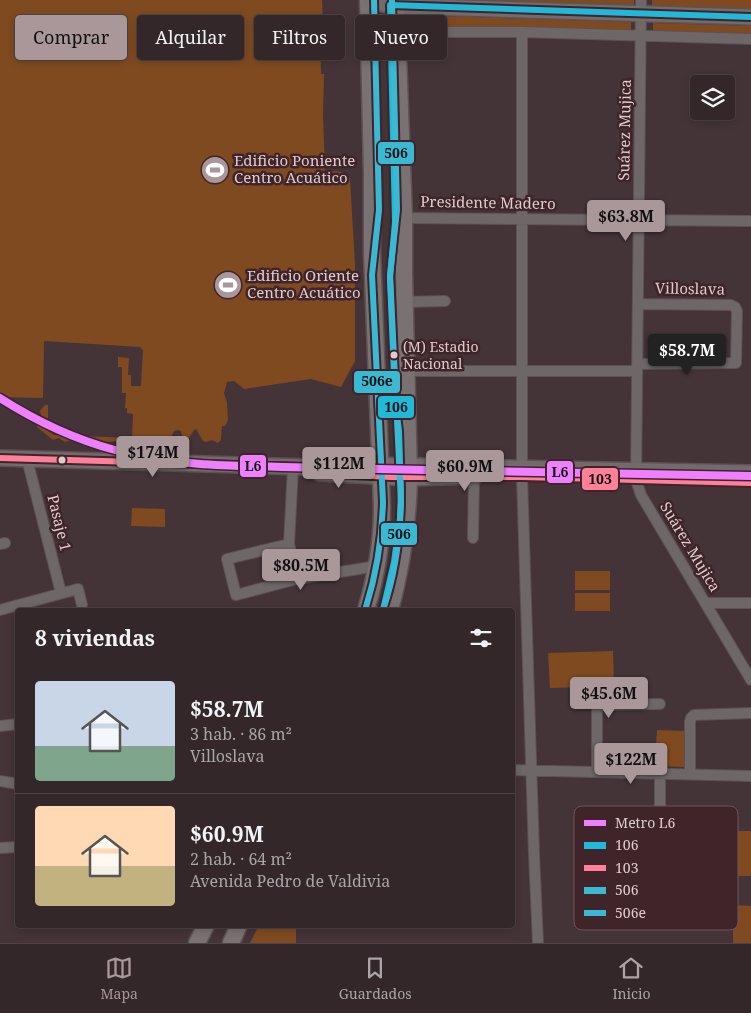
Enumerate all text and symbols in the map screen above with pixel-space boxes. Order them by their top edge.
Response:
chip: Comprar [15,15,127,60]
chip: Alquilar [137,15,244,60]
chip: Filtros [254,15,345,60]
chip: Nuevo [355,15,447,60]
map controls [690,75,735,120]
button: layers [690,75,735,120]
street label: Suárez Mujica [613,79,635,181]
line badge: 506 [377,141,415,165]
text: 506 [384,143,408,162]
place label: Edificio Poniente Centro Acuático [234,150,355,187]
sports icon: Edificio Poniente Centro Acuático [200,155,230,185]
street label: Presidente Madero [420,191,556,213]
pin: $63.8M [585,200,667,242]
text: $63.8M [598,205,654,227]
place label: Edificio Oriente Centro Acuático [247,265,361,302]
sports icon: Edificio Oriente Centro Acuático [213,270,243,300]
street label: Villoslava [655,277,725,299]
pin: $58.7M [646,334,728,376]
place label: (M) Estadio Nacional [403,337,478,373]
text: $58.7M [659,339,715,361]
marker: (M) Estadio Nacional [389,350,399,360]
line badge: 506e [353,370,401,394]
text: 506e [361,371,393,390]
line badge: 106 [377,395,415,419]
text: 106 [384,397,408,416]
pin: $174M [118,436,188,478]
text: $174M [127,441,179,463]
pin: $112M [304,446,374,489]
pin: $60.9M [424,450,506,492]
text: $112M [313,452,365,474]
line badge: L6 [239,454,267,478]
unlabelled marker [57,455,67,465]
text: $60.9M [437,455,493,477]
text: L6 [244,456,262,475]
line badge: L6 [546,460,574,484]
text: L6 [551,462,569,481]
line badge: 103 [581,467,619,491]
text: 103 [588,469,612,488]
street label: Pasaje 1 [43,492,77,553]
street label: Suárez Mujica [656,498,726,595]
line badge: 506 [380,522,418,546]
text: 506 [387,524,411,543]
pin: $80.5M [260,548,342,591]
text: $80.5M [273,554,329,576]
text: 8 viviendas [35,624,155,652]
icon: filters [467,624,495,652]
pin: $45.6M [568,676,650,719]
text: $45.6M [581,682,637,704]
text: $58.7M [190,695,264,723]
icon: home [75,701,135,761]
text: 3 hab. · 86 m² [190,723,292,745]
pin: $122M [596,742,666,785]
text: Villoslava [190,745,265,767]
text: $122M [605,748,657,770]
legend [574,806,738,930]
text: Metro L6 [615,813,676,832]
text: $60.9M [190,820,264,848]
icon: home [75,826,135,886]
text: 106 [615,835,639,854]
text: 2 hab. · 64 m² [190,848,292,870]
text: 103 [615,858,639,877]
text: Avenida Pedro de Valdivia [190,870,390,892]
text: 506 [615,880,639,899]
text: 506e [615,903,646,922]
tab: Mapa [100,954,138,1003]
tab: Guardados [339,954,412,1003]
tab: Inicio [612,954,651,1003]

